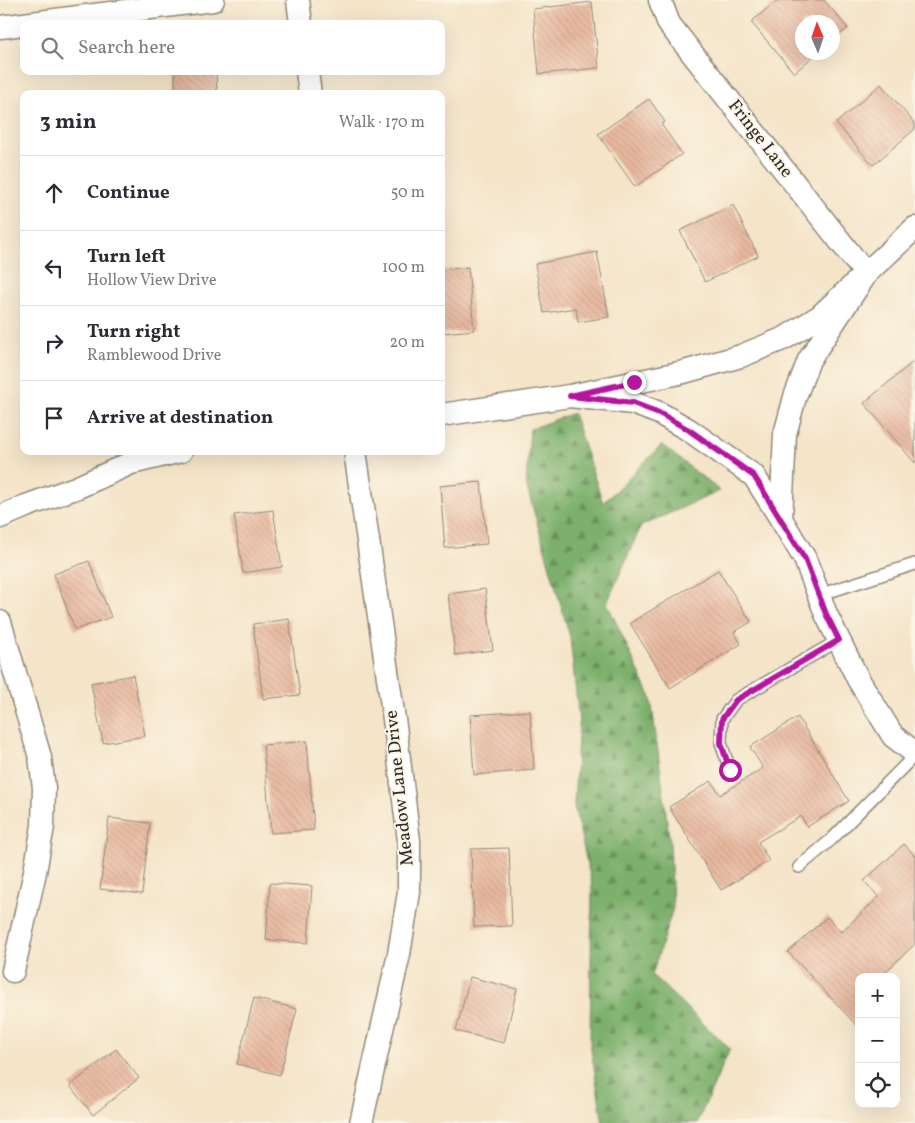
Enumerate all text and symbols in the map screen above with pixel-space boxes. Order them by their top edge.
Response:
north arrow [795,15,840,60]
search box [20,20,445,75]
icon: search [38,34,66,62]
text: Search here [78,35,175,61]
street label: Fringe Lane [722,95,798,183]
text: 3 min [40,108,96,137]
text: Walk · 170 m [339,112,425,134]
icon: ahead [40,179,68,207]
text: Continue [87,180,170,206]
text: 50 m [391,182,425,204]
text: Turn left [87,244,166,270]
icon: left [40,254,68,282]
text: 100 m [382,257,425,279]
text: Hollow View Drive [87,270,217,292]
text: Turn right [87,319,180,345]
icon: right [40,329,68,357]
text: 20 m [390,332,425,354]
text: Ramblewood Drive [87,345,221,367]
route end [623,371,646,394]
icon: arrive [40,404,68,432]
text: Arrive at destination [87,405,273,431]
street label: Meadow Lane Drive [379,709,421,867]
route start [719,759,742,782]
map controls [855,973,900,1108]
button: + [855,973,900,1018]
button: − [855,1018,900,1063]
button: locate [855,1063,900,1108]

